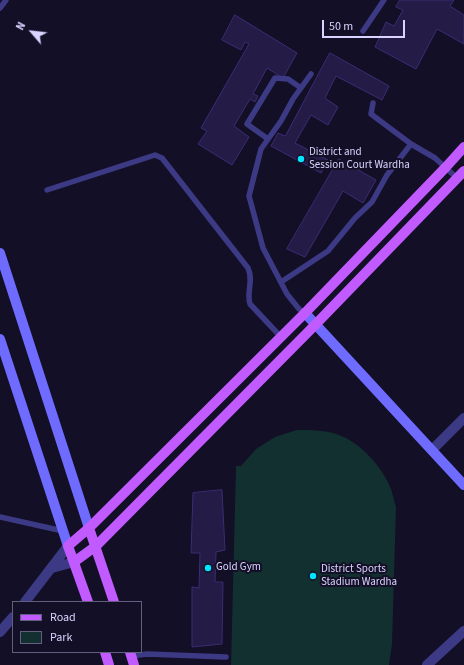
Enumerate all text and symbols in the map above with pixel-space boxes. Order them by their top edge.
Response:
north arrow [12,12,52,52]
scale bar [324,12,407,38]
text: 50 m [329,18,353,35]
text: N [13,19,29,33]
place label: District and Session Court Wardha [309,146,410,172]
marker: District and Session Court Wardha [296,154,306,164]
place label: Gold Gym [216,561,261,575]
marker: Gold Gym [203,563,213,573]
place label: District Sports Stadium Wardha [321,563,397,589]
marker: District Sports Stadium Wardha [308,571,318,581]
legend [12,601,142,653]
text: Road [50,609,76,626]
text: Park [50,629,72,646]

